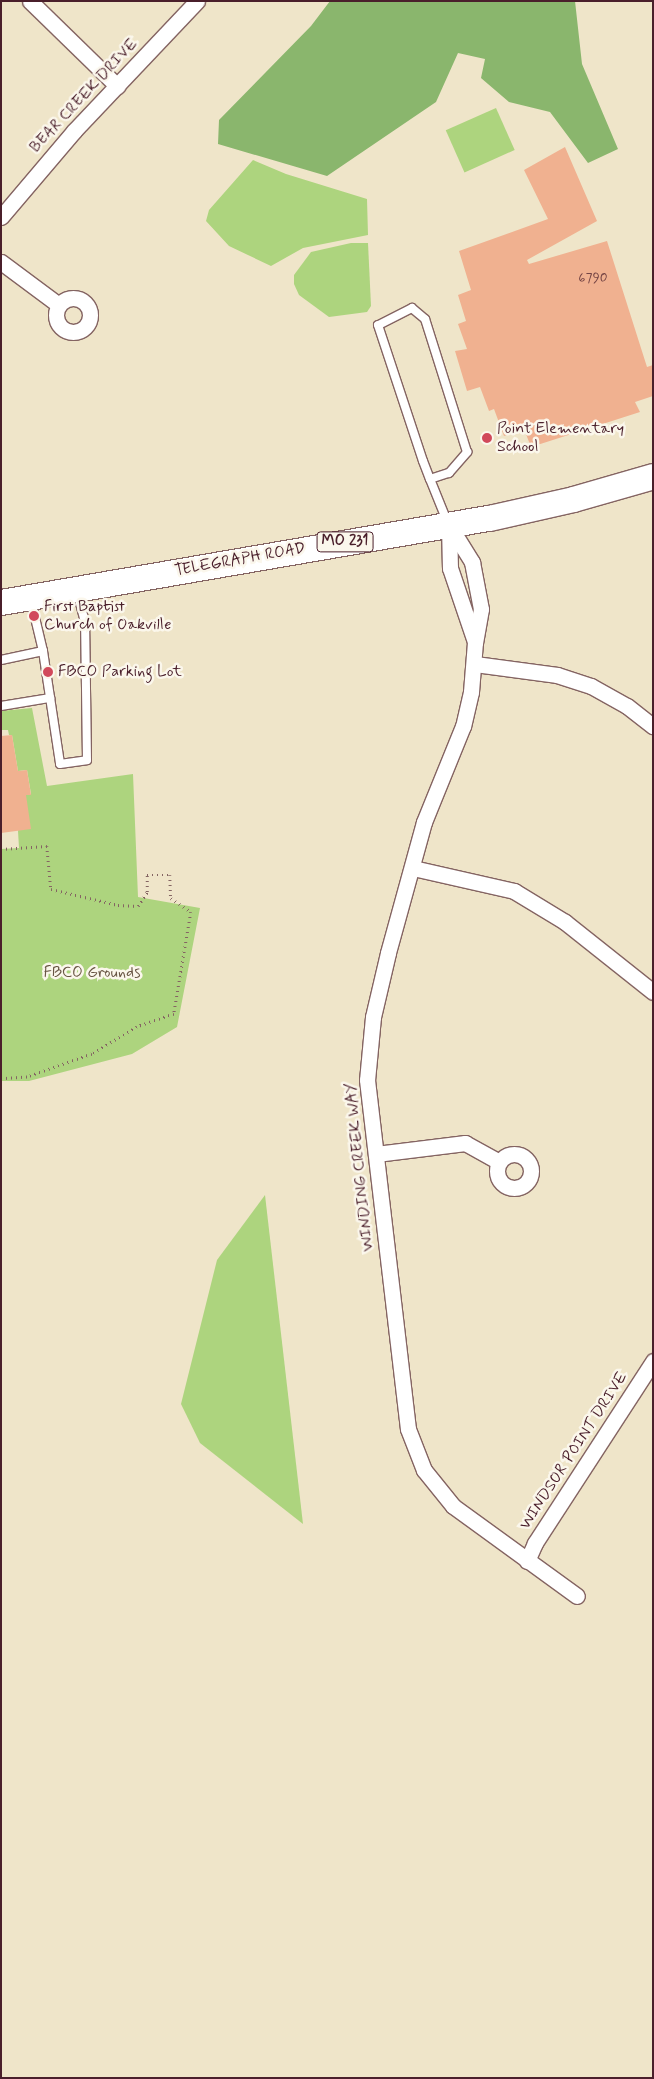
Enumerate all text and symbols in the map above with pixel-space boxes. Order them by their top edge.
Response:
street label: BEAR CREEK DRIVE [26,35,142,157]
house number: 6790 [578,270,608,286]
place label: Point Elementary School [497,419,623,457]
marker: Point Elementary School [481,432,493,444]
road number: MO 231 [316,530,374,554]
street label: TELEGRAPH ROAD [173,539,307,581]
place label: First Baptist Church of Oakville [44,597,170,635]
marker: First Baptist Church of Oakville [28,610,40,622]
place label: FBCO Parking Lot [58,662,179,682]
marker: FBCO Parking Lot [42,666,54,678]
park label: FBCO Grounds [44,963,140,983]
street label: WINDING CREEK WAY [342,1082,378,1252]
street label: WINDSOR POINT DRIVE [515,1368,633,1534]

